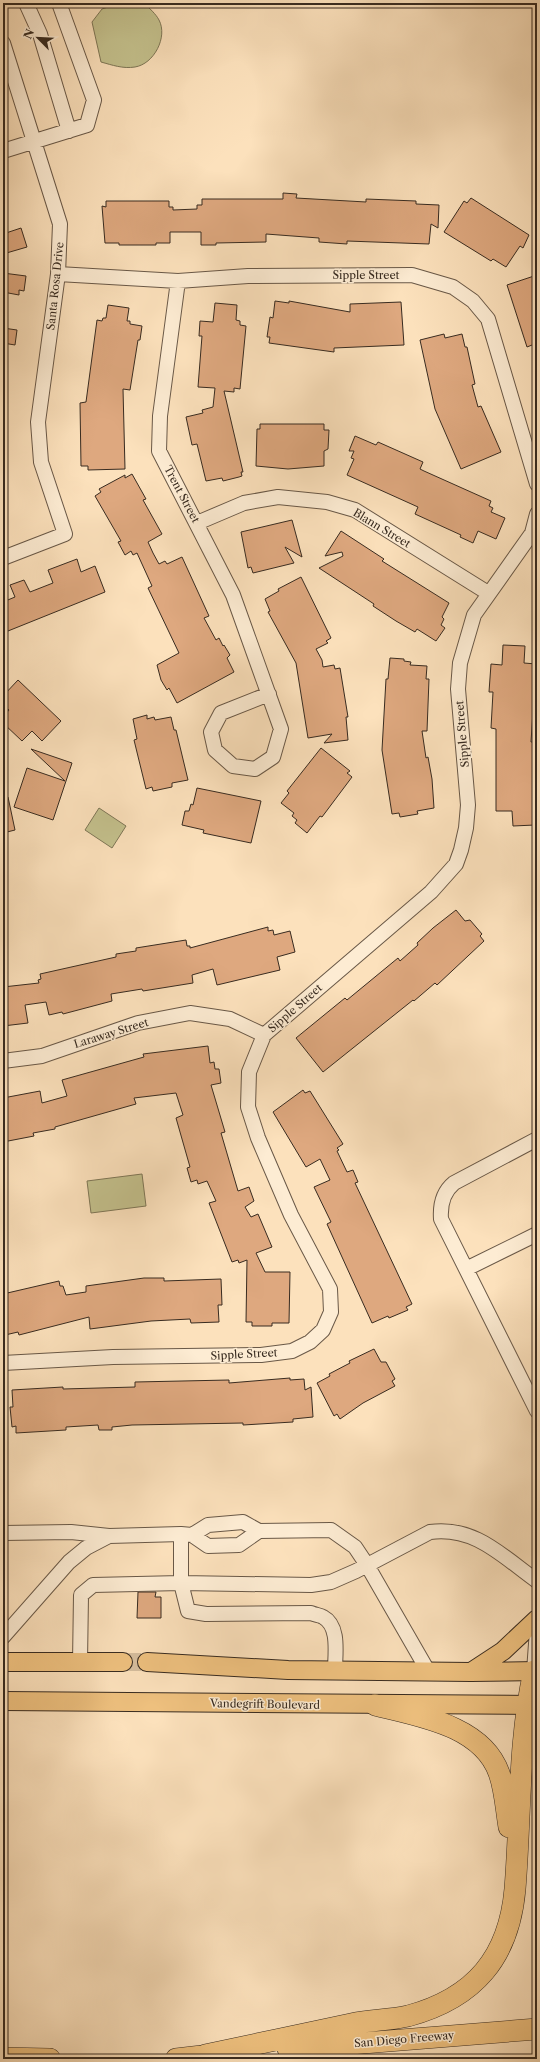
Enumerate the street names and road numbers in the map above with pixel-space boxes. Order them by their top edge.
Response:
street label: Santa Rosa Drive [43,241,67,331]
street label: Sipple Street [332,268,400,282]
street label: Trent Street [161,463,203,525]
street label: Blann Street [351,505,413,551]
street label: Sipple Street [452,700,472,768]
street label: Sipple Street [265,981,325,1035]
street label: Laraway Street [72,1015,150,1051]
street label: Sipple Street [210,1345,278,1363]
street label: Vandegrift Boulevard [209,1696,320,1712]
street label: San Diego Freeway [353,2028,455,2050]

